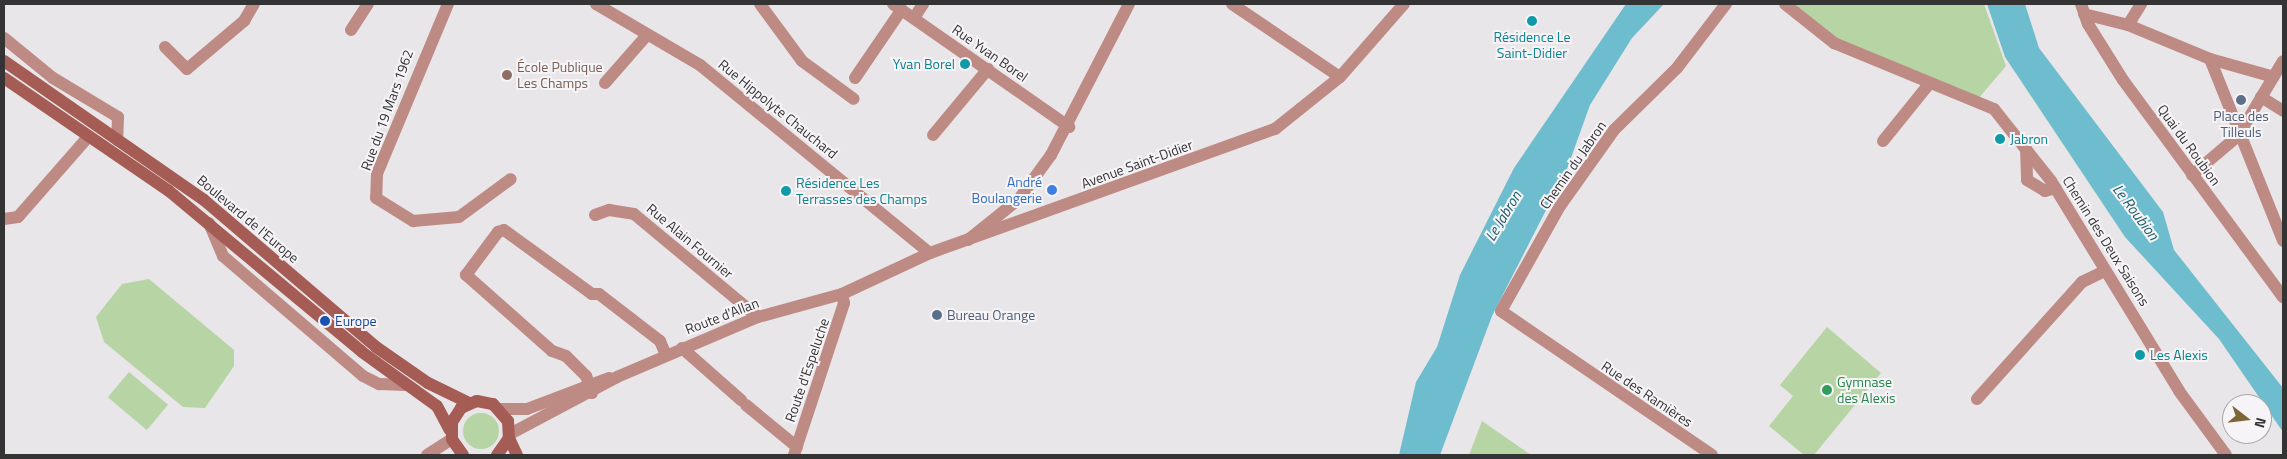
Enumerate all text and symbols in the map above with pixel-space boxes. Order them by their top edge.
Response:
marker: Résidence Le Saint-Didier [1526,15,1538,27]
street label: Rue Yvan Borel [949,21,1031,85]
place label: Résidence Le Saint-Didier [1493,29,1571,62]
street label: Rue du 19 Mars 1962 [357,47,417,173]
street label: Rue Hippolyte Chauchard [715,56,841,162]
place label: Yvan Borel [893,56,955,72]
marker: Yvan Borel [959,58,971,70]
place label: École Publique Les Champs [517,59,603,92]
marker: École Publique Les Champs [501,69,513,81]
marker: Place des Tilleuls [2235,94,2247,106]
street label: Quai du Roubion [2154,101,2224,189]
place label: Place des Tilleuls [2213,108,2269,140]
street label: Chemin du Jabron [1536,118,1610,212]
place label: Jabron [2010,131,2048,147]
marker: Jabron [1994,133,2006,145]
street label: Avenue Saint-Didier [1079,136,1195,192]
street label: Boulevard de l'Europe [194,172,302,266]
street label: Chemin des Deux Saisons [2059,173,2153,309]
place label: André Boulangerie [972,174,1042,206]
place label: Résidence Les Terrasses des Champs [796,175,927,208]
water label: Le Roubion [2109,181,2163,243]
marker: André Boulangerie [1046,184,1058,196]
marker: Résidence Les Terrasses des Champs [780,185,792,197]
water label: Le Jabron [1481,188,1525,244]
street label: Rue Alain Fournier [643,200,737,282]
street label: Route d'Allan [683,294,761,338]
place label: Bureau Orange [947,307,1035,323]
marker: Bureau Orange [931,309,943,321]
place label: Europe [335,313,377,329]
marker: Europe [319,315,331,327]
street label: Route d'Espeluche [781,316,833,424]
place label: Les Alexis [2150,347,2208,363]
marker: Les Alexis [2134,349,2146,361]
street label: Rue des Ramières [1598,357,1696,431]
place label: Gymnase des Alexis [1837,374,1896,407]
marker: Gymnase des Alexis [1821,384,1833,396]
north arrow [2222,394,2272,444]
text: N [2250,415,2272,431]

